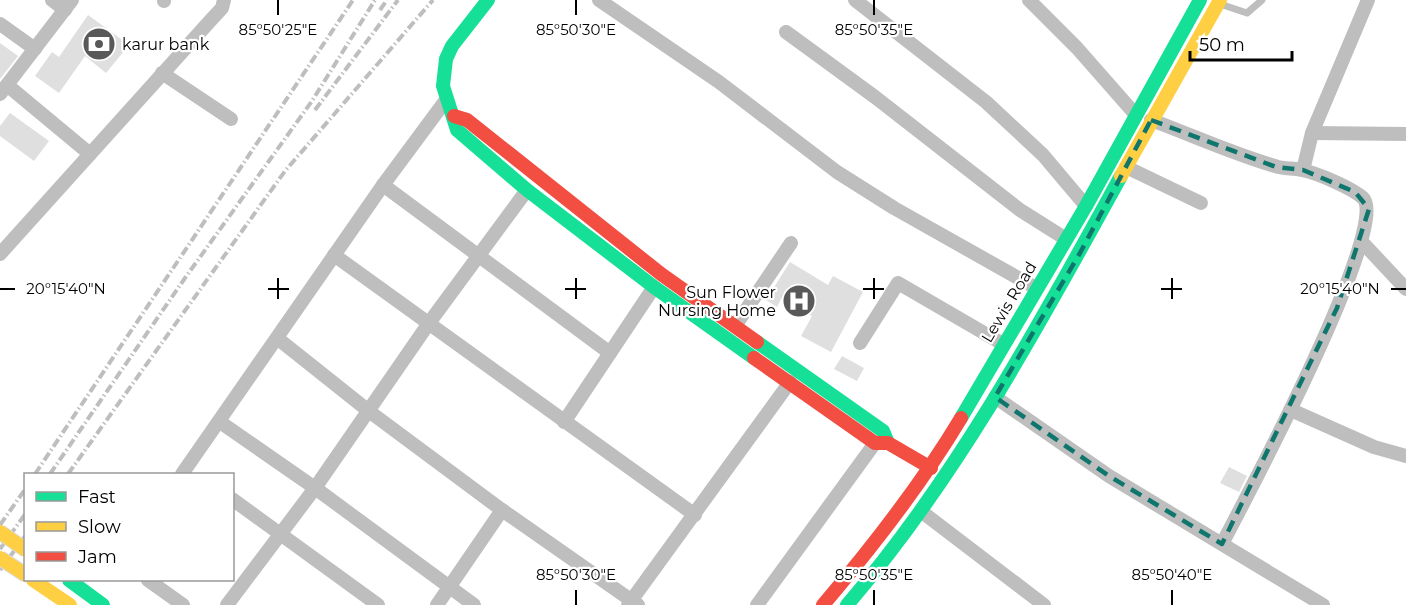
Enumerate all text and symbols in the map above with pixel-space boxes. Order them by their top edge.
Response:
text: 85°50'25"E [239,20,317,39]
text: 85°50'30"E [536,20,616,39]
text: 85°50'35"E [835,20,913,39]
scale bar [1190,24,1292,62]
bank icon: karur bank [81,26,117,62]
text: 50 m [1199,34,1245,56]
place label: karur bank [122,35,210,54]
street label: Lewis Road [977,258,1041,346]
text: 20°15'40"N [26,279,106,298]
text: 20°15'40"N [1300,279,1380,298]
place label: Sun Flower Nursing Home [658,283,776,320]
hospital icon: Sun Flower Nursing Home [781,283,817,319]
legend [24,473,234,581]
text: Fast [78,486,116,508]
text: Slow [78,516,121,538]
text: Jam [77,546,117,568]
text: 85°50'30"E [536,565,616,584]
text: 85°50'35"E [835,565,913,584]
text: 85°50'40"E [1132,565,1212,584]

